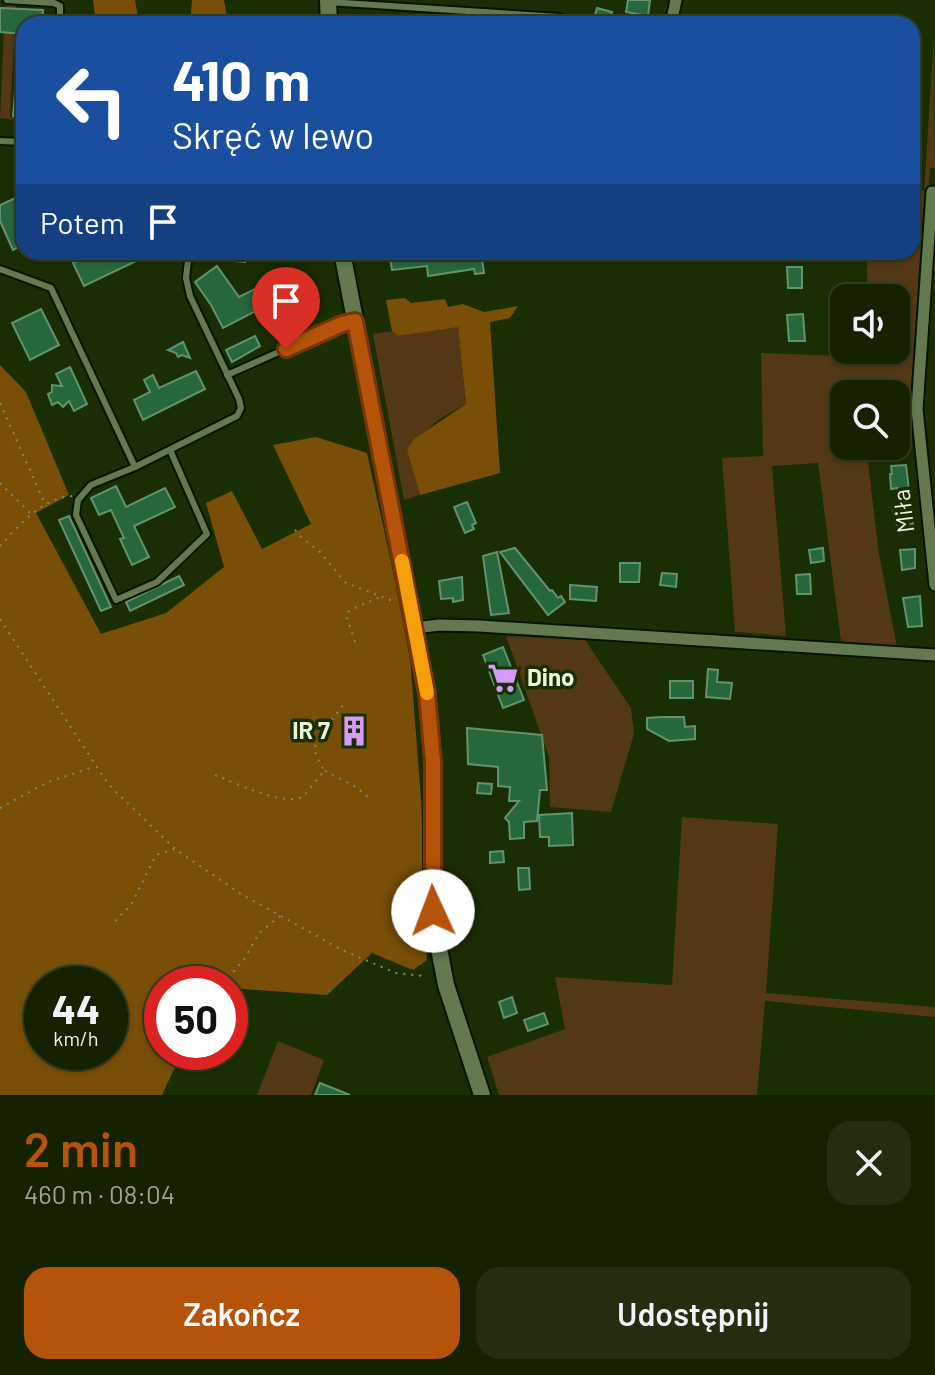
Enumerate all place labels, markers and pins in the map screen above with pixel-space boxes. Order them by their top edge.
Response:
pin [252,267,320,349]
supermarket icon: Dino [486,661,520,695]
place label: Dino [527,662,574,691]
building icon: IR 7 [337,714,371,748]
place label: IR 7 [292,715,330,744]

